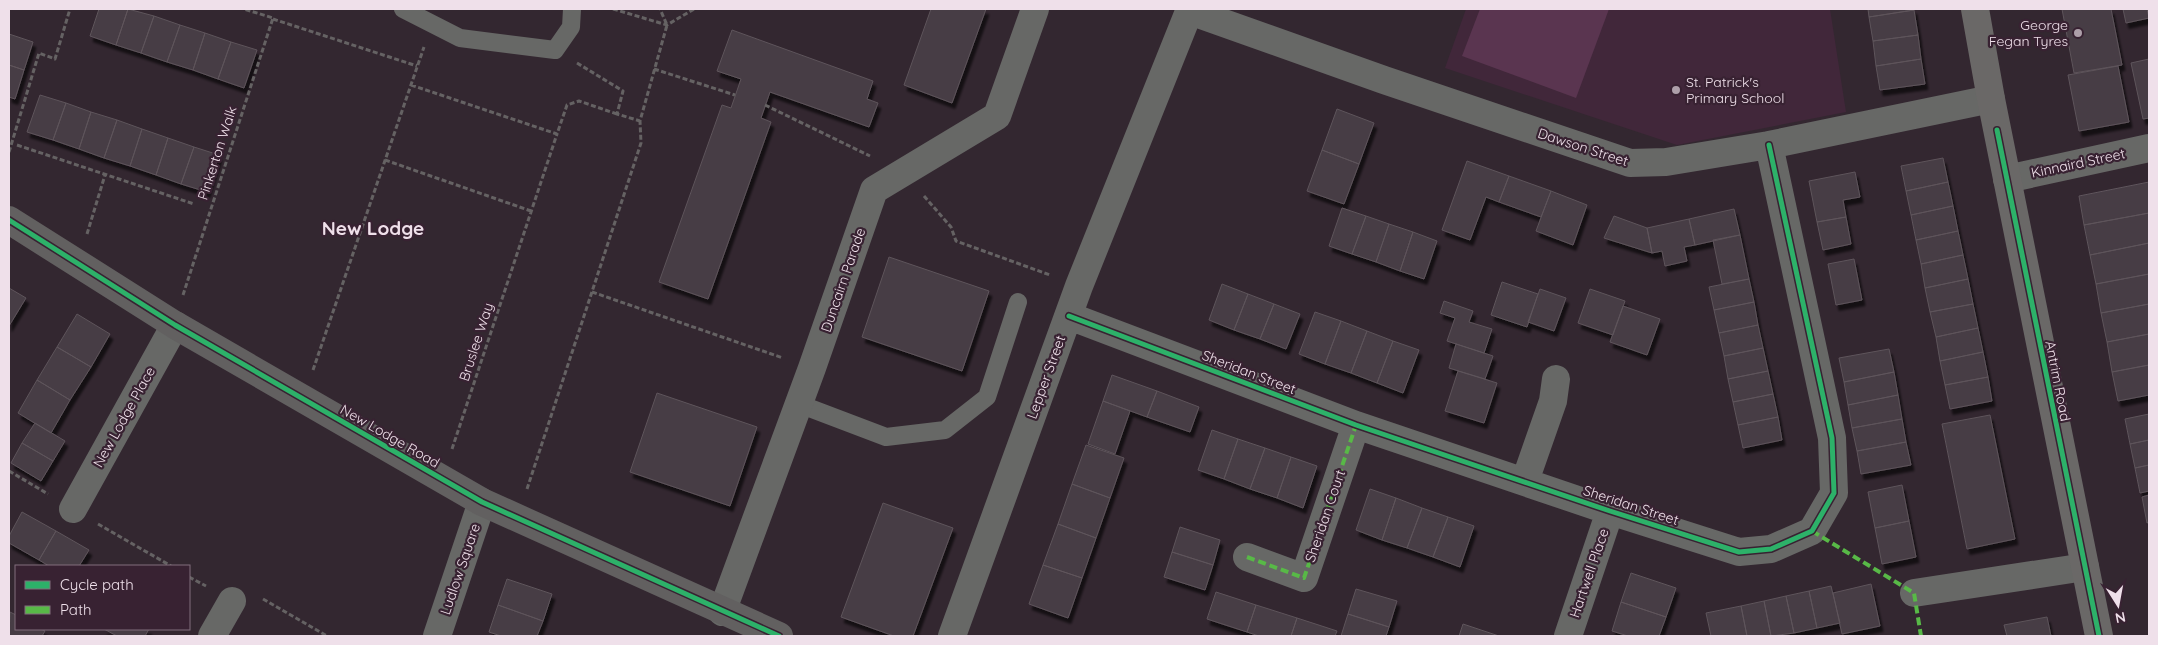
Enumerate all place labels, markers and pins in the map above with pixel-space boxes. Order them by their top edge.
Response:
place label: George Fegan Tyres [1989,16,2068,50]
marker: George Fegan Tyres [2072,27,2084,39]
place label: St. Patrick's Primary School [1686,73,1784,107]
marker: St. Patrick's Primary School [1670,84,1682,96]

